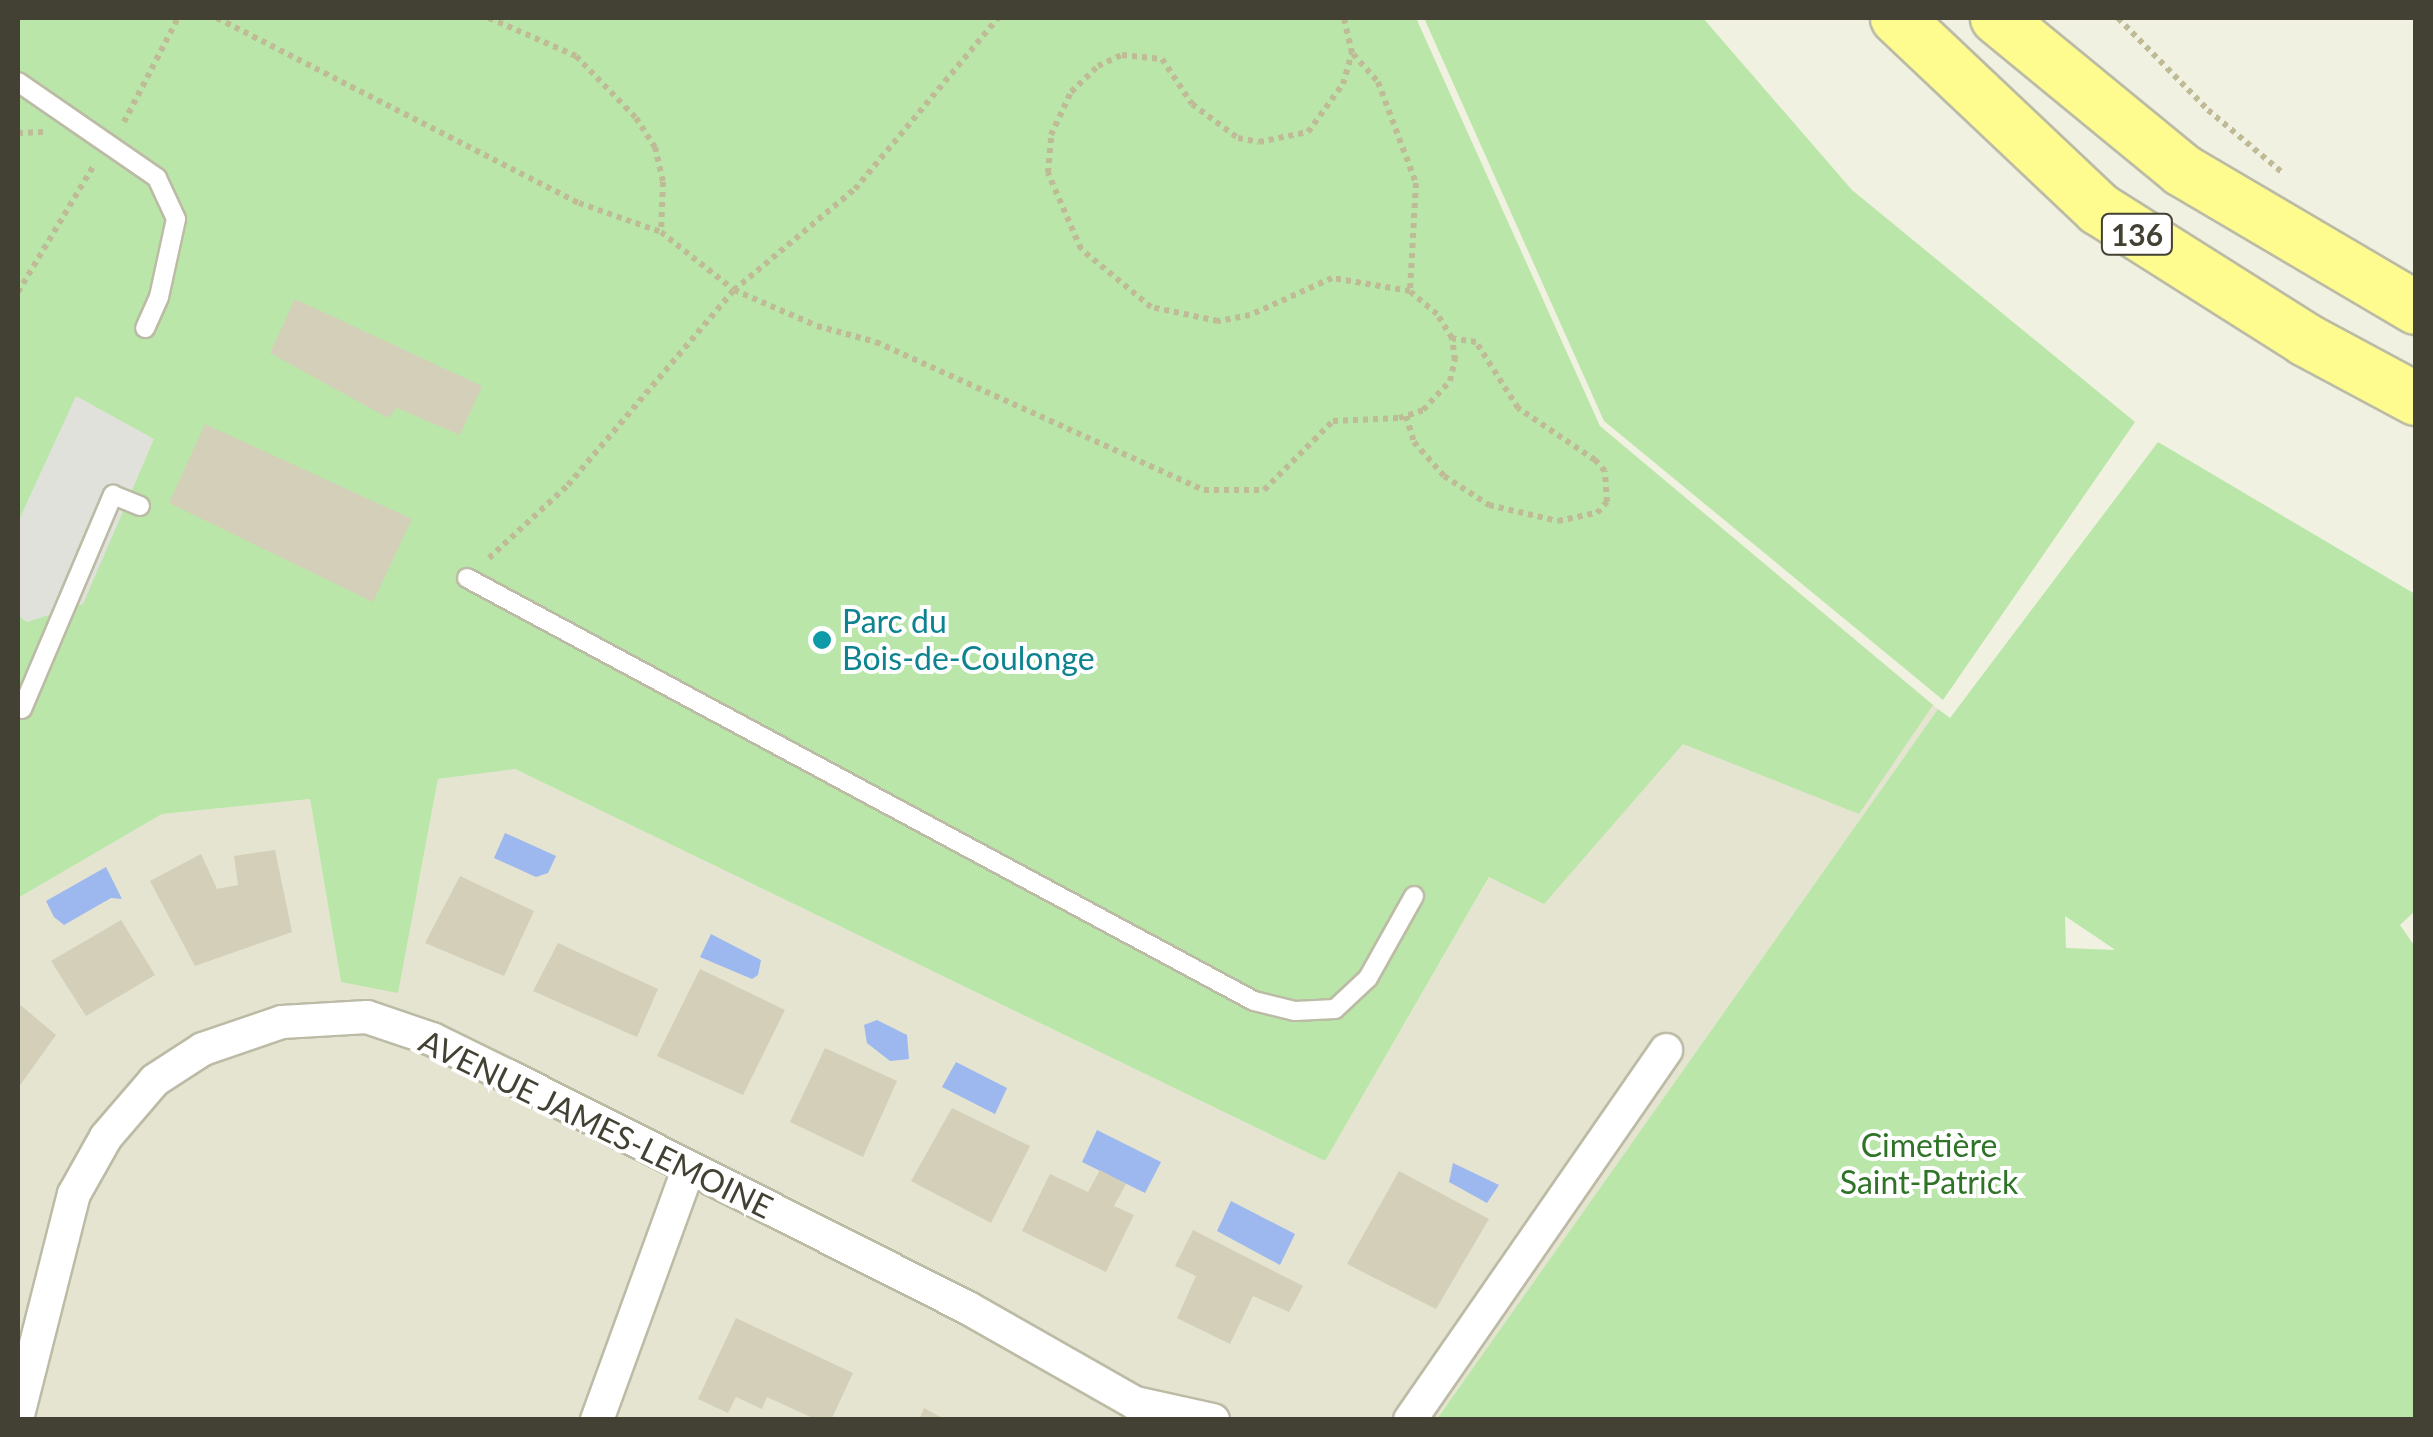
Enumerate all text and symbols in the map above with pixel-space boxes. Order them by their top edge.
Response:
road number: 136 [2100,209,2174,259]
place label: Parc du Bois-de-Coulonge [842,603,1095,678]
marker: Parc du Bois-de-Coulonge [811,629,833,651]
street label: AVENUE JAMES-LEMOINE [413,1021,779,1227]
park label: Cimetière Saint-Patrick [1840,1127,2018,1202]

